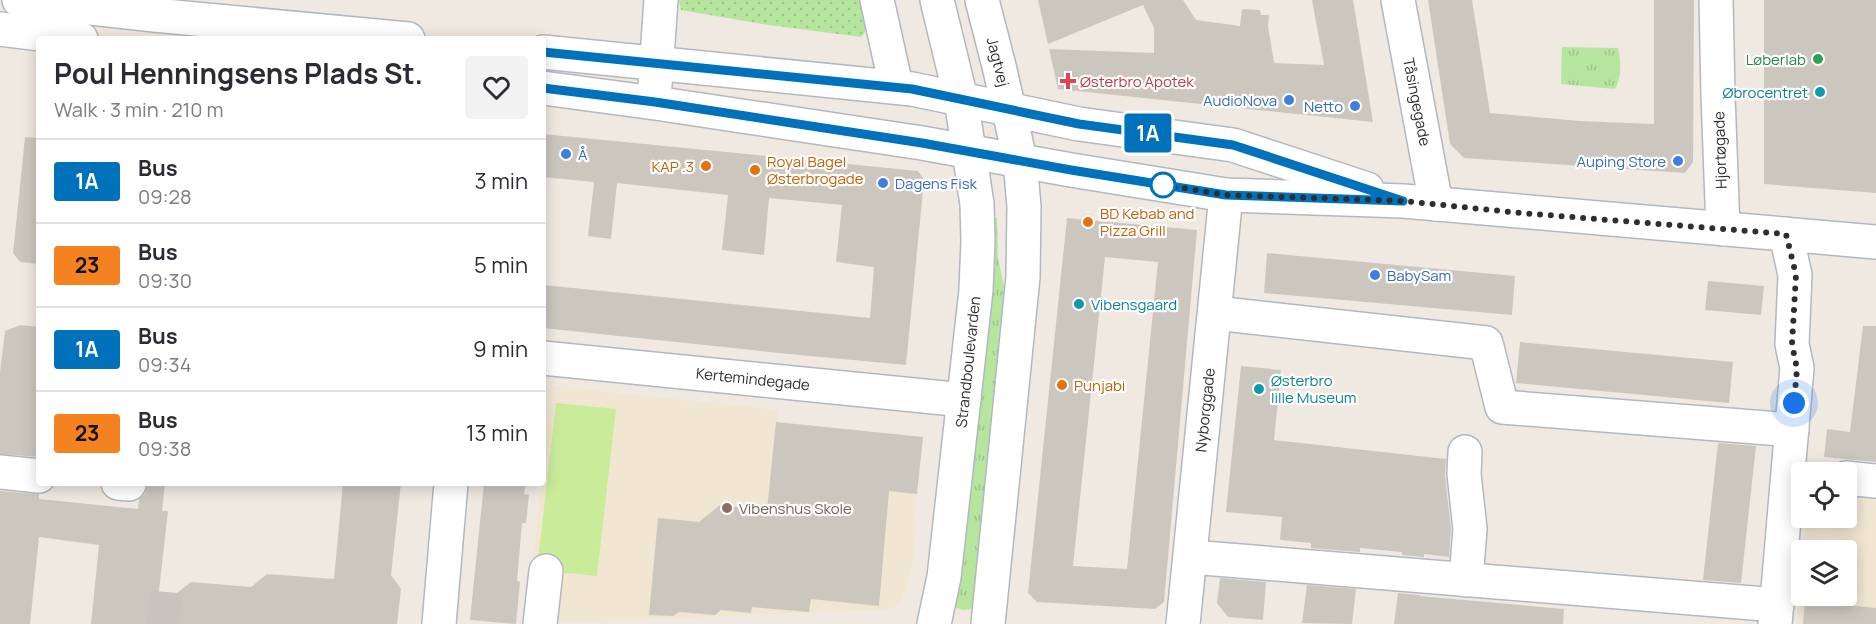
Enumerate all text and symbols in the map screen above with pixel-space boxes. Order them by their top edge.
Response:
street label: Jagtvej [982,35,1014,89]
place label: Løberlab [1746,49,1806,70]
marker: Løberlab [1811,52,1825,66]
text: Poul Henningsens Plads St. [54,54,423,92]
button: heart [465,56,528,119]
street label: Tåsingegade [1398,56,1436,148]
place label: Østerbro Apotek [1080,71,1194,92]
marker: Østerbro Apotek [1061,74,1075,88]
place label: Øbrocentret [1723,82,1808,103]
marker: Øbrocentret [1813,85,1827,99]
place label: AudioNova [1203,90,1277,111]
marker: AudioNova [1282,93,1296,107]
text: Walk · 3 min · 210 m [54,96,224,123]
place label: Netto [1304,96,1343,117]
marker: Netto [1348,99,1362,113]
street label: Hjortøgade [1708,111,1732,189]
line badge: 1A [1121,114,1175,152]
text: 1A [1136,119,1160,147]
place label: Å [578,144,588,165]
marker: Å [559,147,573,161]
place label: Royal Bagel Østerbrogade [767,151,864,189]
place label: Auping Store [1577,151,1666,172]
text: Bus [138,153,178,183]
marker: Auping Store [1671,154,1685,168]
place label: KAP .3 [651,156,694,177]
marker: KAP .3 [699,159,713,173]
marker: Royal Bagel Østerbrogade [748,163,762,177]
text: 3 min [475,166,528,196]
text: 1A [75,167,99,195]
unlabelled marker [1150,172,1176,198]
place label: Dagens Fisk [895,173,978,194]
marker: Dagens Fisk [876,176,890,190]
text: 09:28 [138,183,192,210]
place label: BD Kebab and Pizza Grill [1100,203,1195,241]
marker: BD Kebab and Pizza Grill [1081,215,1095,229]
text: Bus [138,237,178,267]
text: 5 min [474,250,528,280]
text: 23 [75,251,99,279]
place label: BabySam [1387,265,1451,286]
text: 09:30 [138,267,192,294]
marker: BabySam [1368,268,1382,282]
place label: Vibensgaard [1091,294,1177,315]
street label: Strandboulevarden [951,295,985,429]
marker: Vibensgaard [1072,297,1086,311]
text: Bus [138,321,178,351]
text: 9 min [473,334,528,364]
text: 1A [75,335,99,363]
text: 09:34 [138,351,191,378]
street label: Kertemindegade [695,363,811,395]
street label: Nyborggade [1190,367,1220,453]
place label: Østerbro lille Museum [1271,370,1357,408]
place label: Punjabi [1074,375,1125,396]
marker: Punjabi [1055,378,1069,392]
marker: Østerbro lille Museum [1252,382,1266,396]
your location [1779,388,1809,418]
text: Bus [138,405,178,435]
text: 13 min [466,418,528,448]
text: 23 [75,419,99,447]
text: 09:38 [138,435,191,462]
map controls [1791,462,1857,606]
button: locate [1791,462,1857,528]
place label: Vibenshus Skole [739,498,852,519]
marker: Vibenshus Skole [720,501,734,515]
button: layers [1791,540,1857,606]

